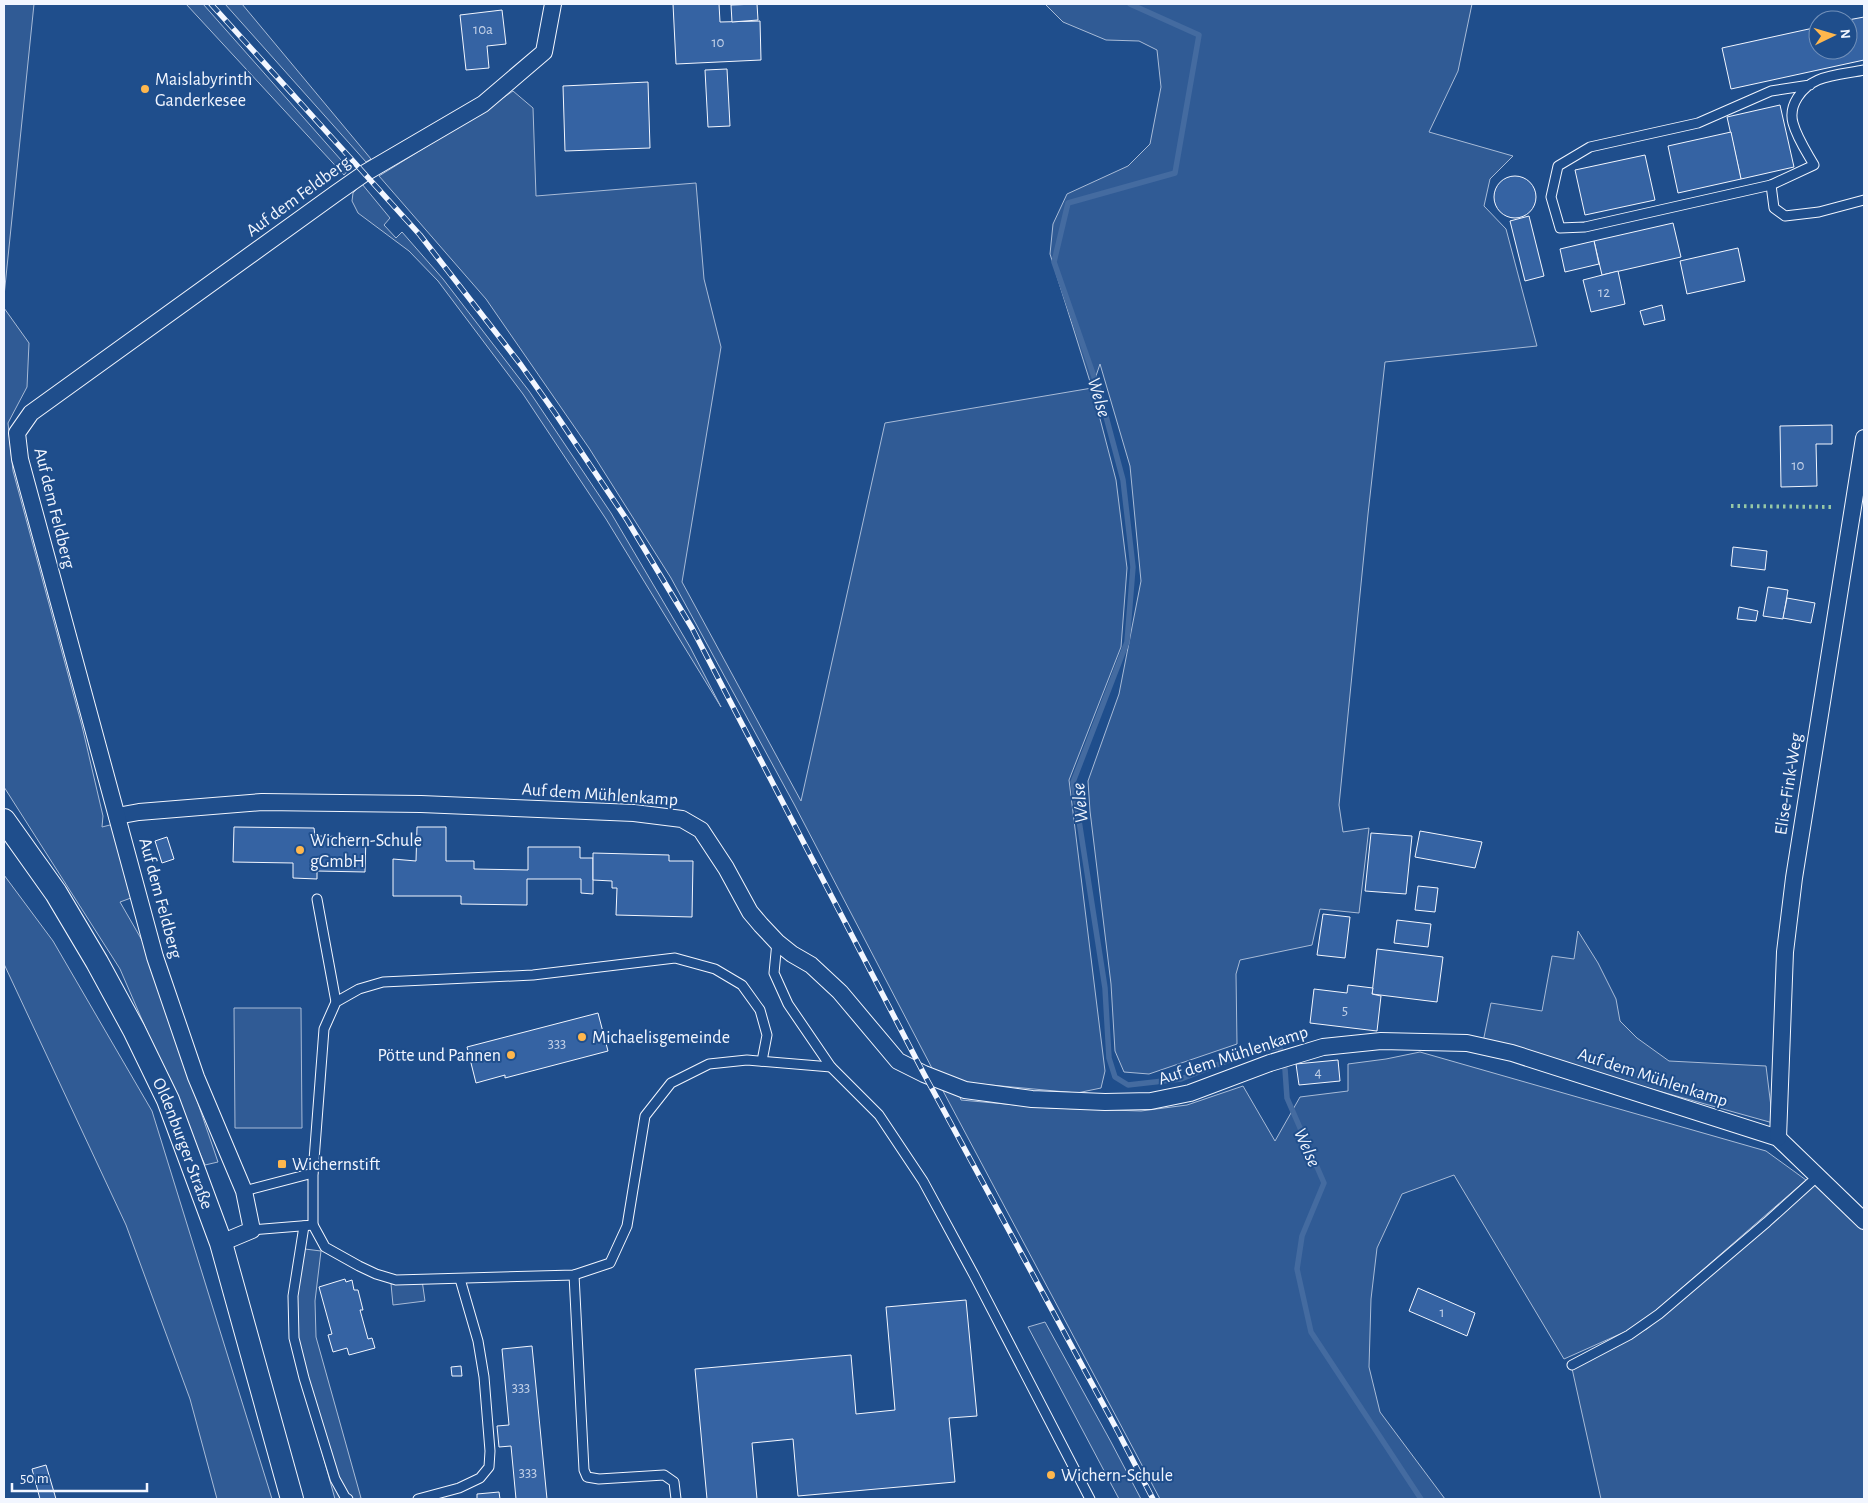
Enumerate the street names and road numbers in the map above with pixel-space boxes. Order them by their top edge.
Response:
street label: Auf dem Feldberg [243,153,354,240]
street label: Auf dem Feldberg [30,446,78,571]
street label: Elise-Fink-Weg [1772,732,1806,836]
street label: Auf dem Mühlenkamp [521,781,679,809]
street label: Auf dem Feldberg [135,836,185,961]
street label: Auf dem Mühlenkamp [1156,1023,1310,1089]
street label: Auf dem Mühlenkamp [1576,1045,1730,1111]
street label: Oldenburger Straße [149,1075,216,1212]

